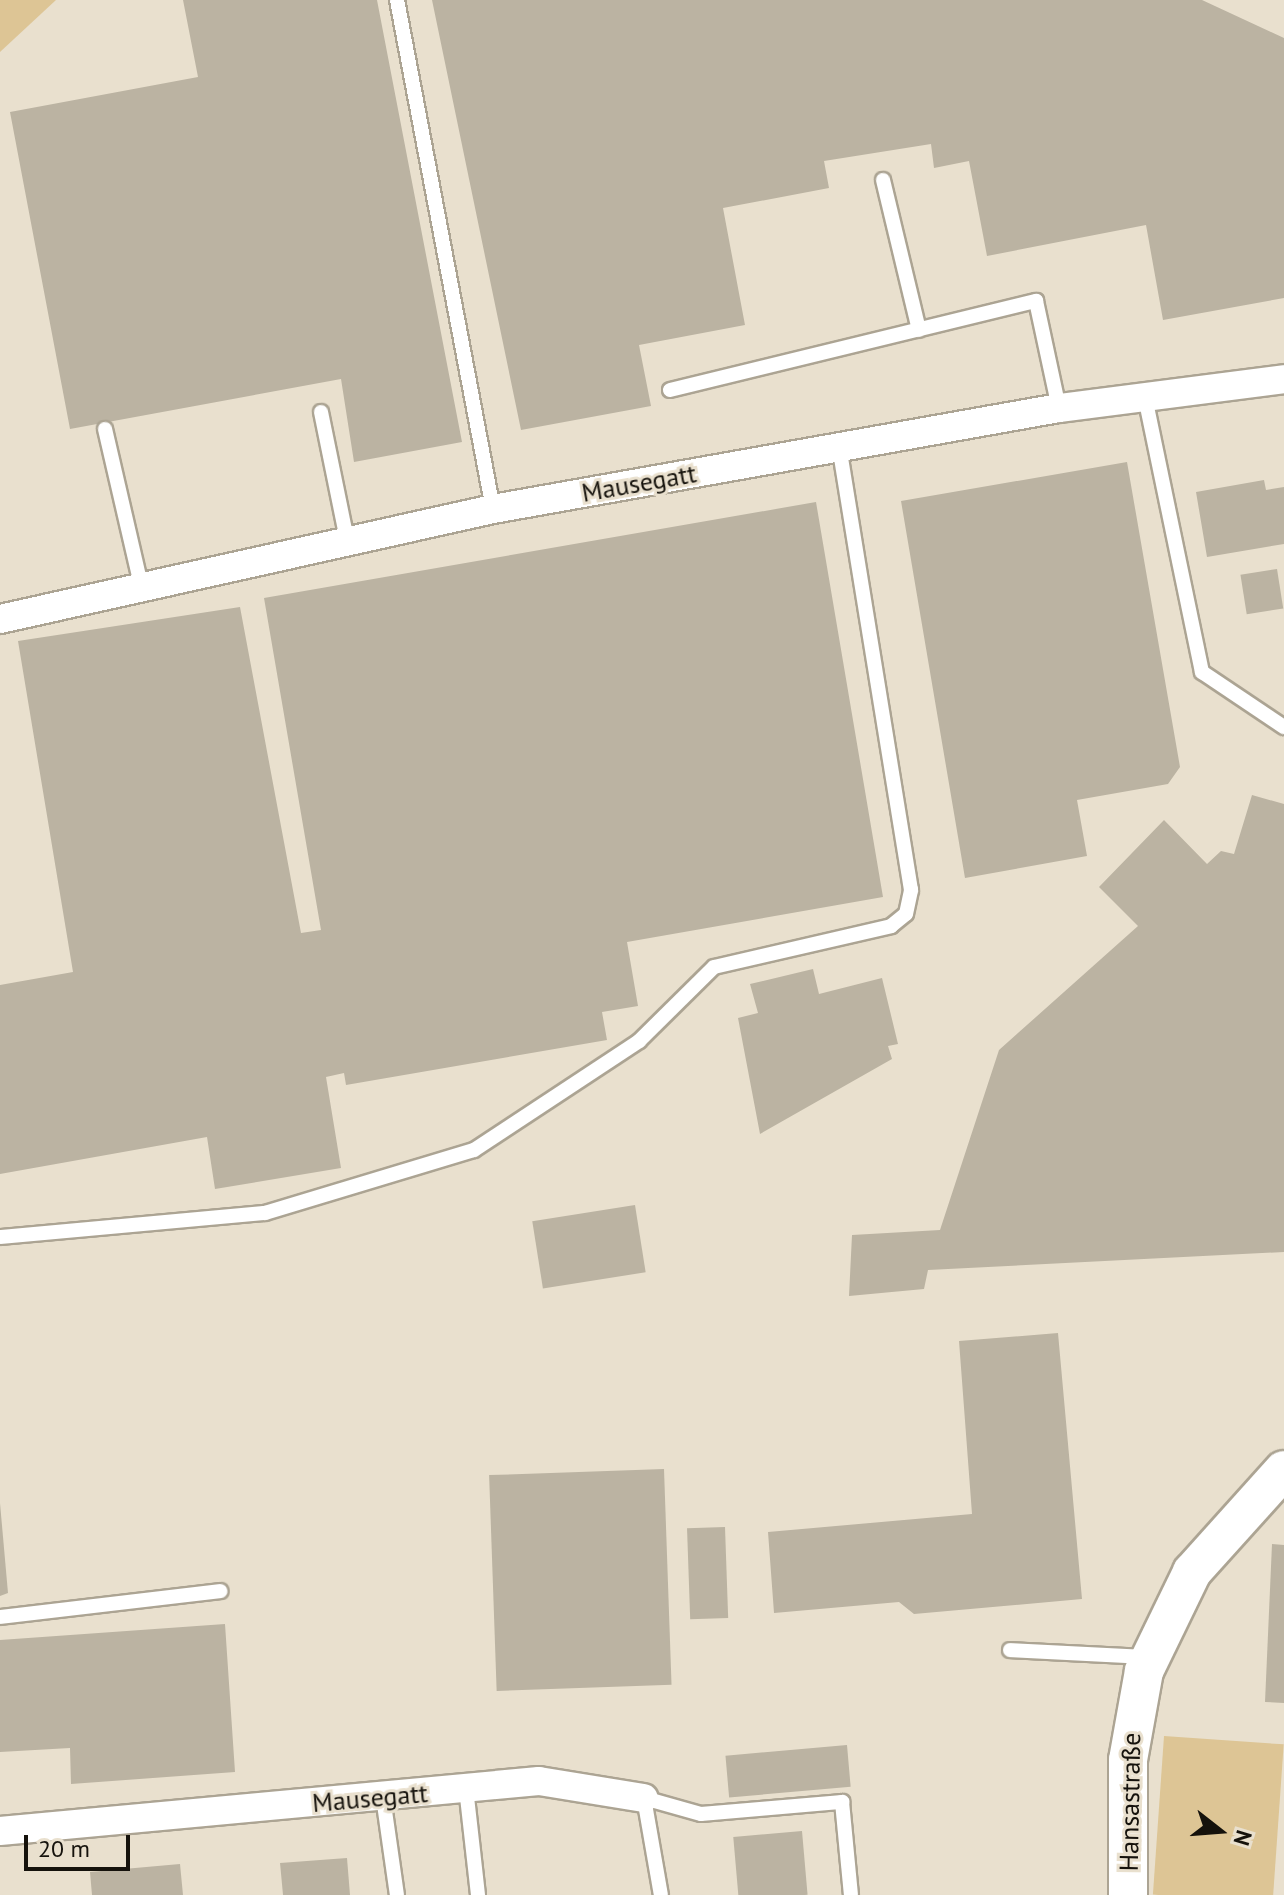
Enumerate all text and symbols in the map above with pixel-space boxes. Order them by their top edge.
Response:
street label: Mausegatt [579,458,699,508]
street label: Hansastraße [1113,1732,1147,1872]
street label: Mausegatt [311,1777,429,1819]
north arrow [1180,1791,1260,1871]
scale bar [28,1819,134,1869]
text: N [1227,1827,1258,1849]
text: 20 m [38,1833,90,1864]

